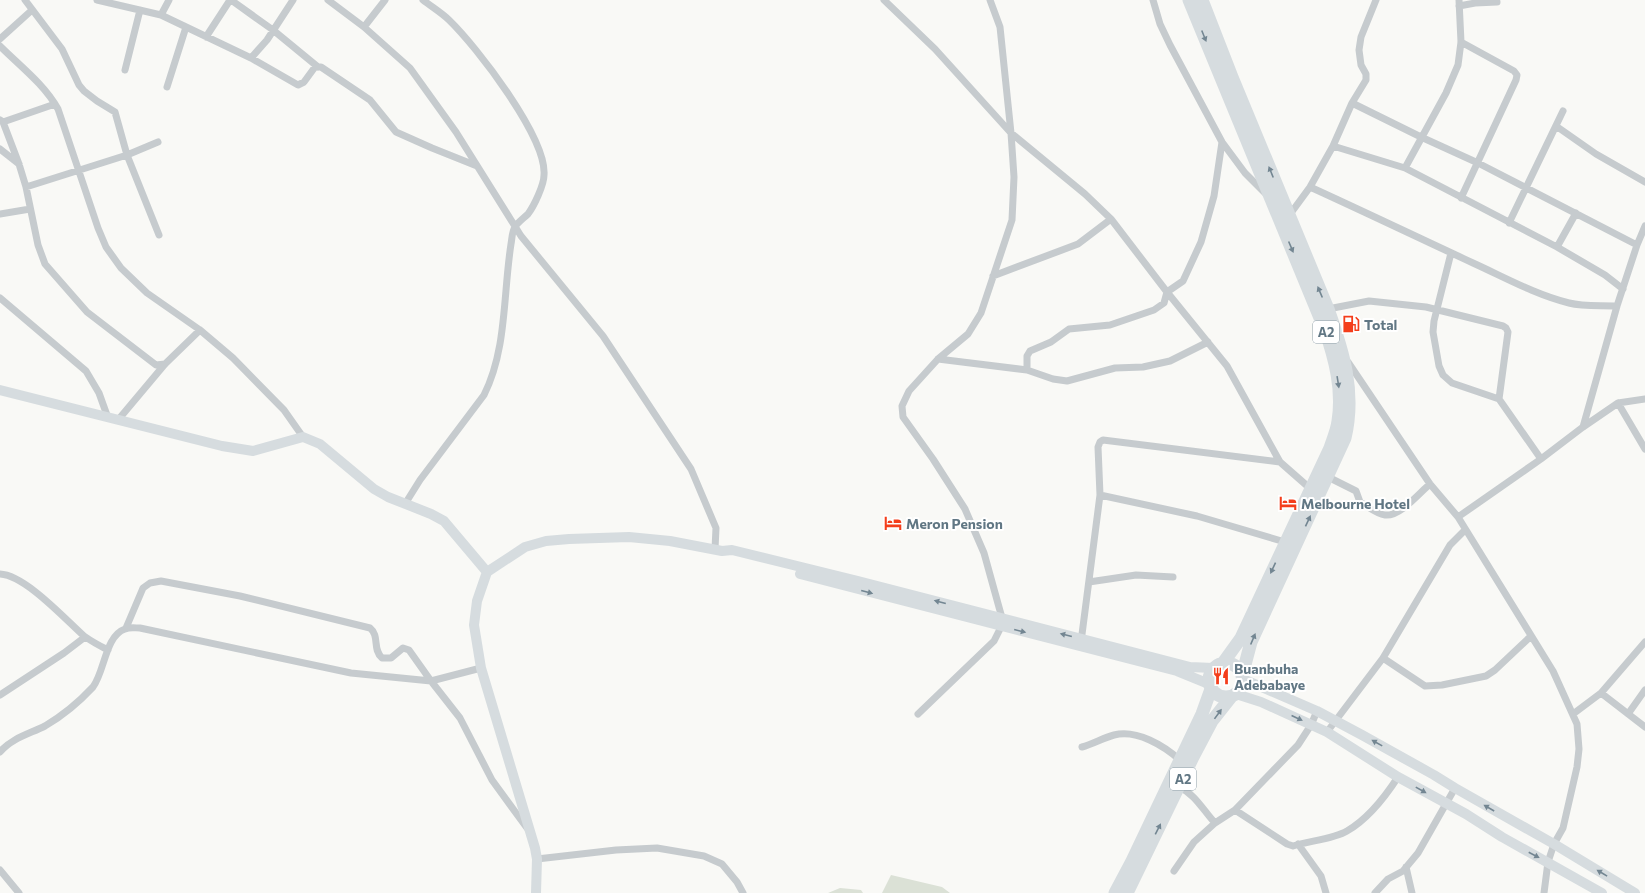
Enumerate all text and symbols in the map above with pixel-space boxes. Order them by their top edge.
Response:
one-way arrow [1201,31,1207,43]
one-way arrow [1267,165,1273,177]
one-way arrow [1287,241,1294,253]
one-way arrow [1317,286,1324,298]
fuel station icon: Total [1341,314,1361,334]
place label: Total [1364,316,1397,333]
road number: A2 [1313,321,1339,343]
one-way arrow [1335,376,1341,388]
hotel icon: Melbourne Hotel [1278,493,1298,513]
place label: Melbourne Hotel [1301,495,1410,512]
hotel icon: Meron Pension [883,513,903,533]
place label: Meron Pension [906,515,1003,532]
one-way arrow [1305,515,1311,526]
one-way arrow [1270,563,1276,575]
one-way arrow [861,589,873,595]
one-way arrow [934,599,947,605]
one-way arrow [1014,629,1026,635]
one-way arrow [1060,631,1073,637]
one-way arrow [1250,632,1256,644]
place label: Buanbuha Adebabaye [1234,660,1305,693]
restaurant icon: Buanbuha Adebabaye [1211,666,1231,686]
one-way arrow [1214,708,1222,719]
one-way arrow [1291,715,1302,721]
one-way arrow [1371,740,1383,747]
road number: A2 [1170,768,1196,790]
one-way arrow [1415,787,1427,793]
one-way arrow [1483,804,1495,811]
one-way arrow [1155,823,1162,835]
one-way arrow [1528,851,1540,858]
one-way arrow [1596,869,1608,876]

